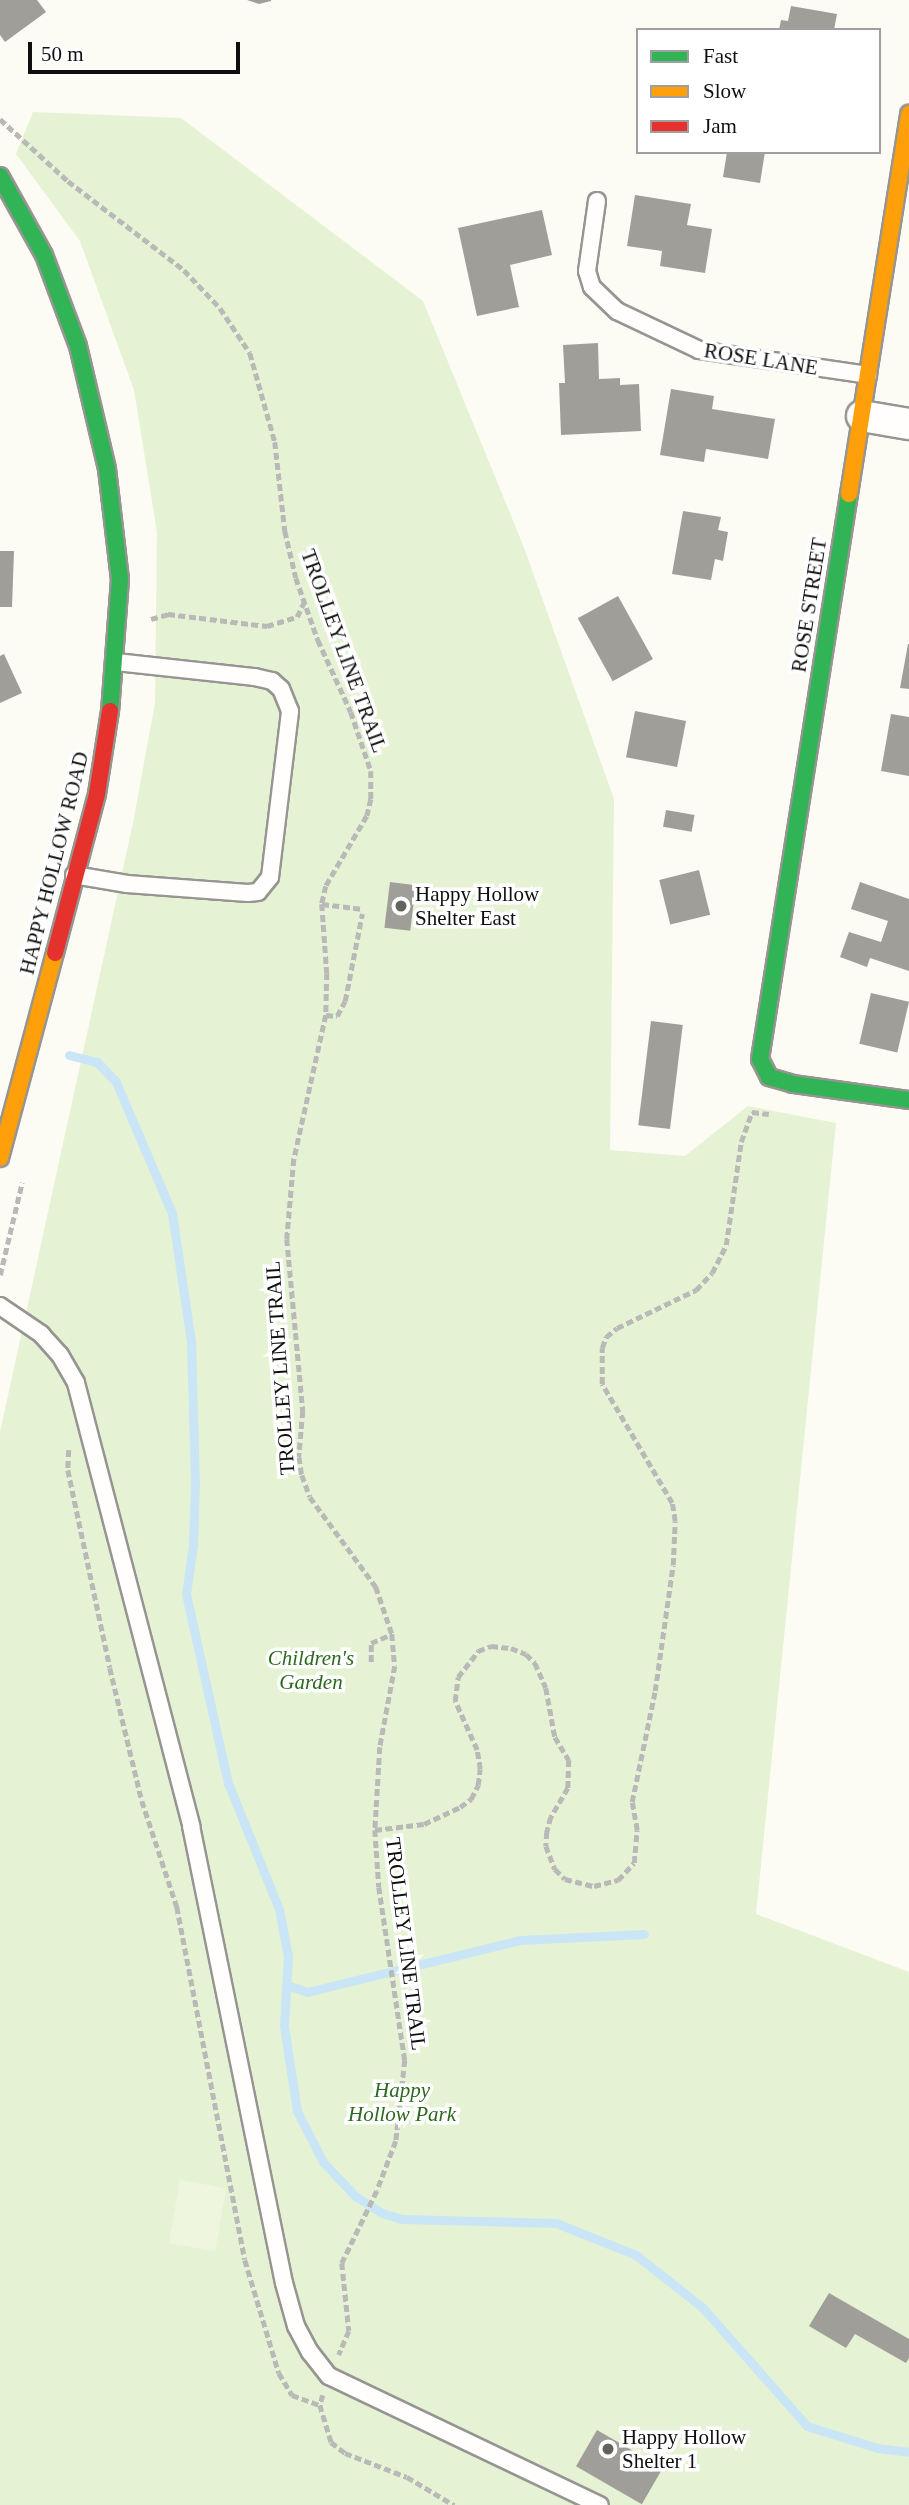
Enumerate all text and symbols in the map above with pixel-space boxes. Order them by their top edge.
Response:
scale bar [32,28,243,72]
legend [636,28,881,154]
text: 50 m [41,42,84,66]
text: Fast [703,44,738,68]
text: Slow [703,79,746,103]
text: Jam [703,114,737,138]
street label: ROSE LANE [702,338,820,380]
street label: ROSE STREET [786,536,832,674]
street label: TROLLEY LINE TRAIL [295,545,393,757]
street label: HAPPY HOLLOW ROAD [14,748,94,978]
place label: Happy Hollow Shelter East [415,881,539,931]
marker: Happy Hollow Shelter East [393,898,409,914]
street label: TROLLEY LINE TRAIL [260,1259,300,1477]
park label: Children's Garden [268,1645,354,1695]
street label: TROLLEY LINE TRAIL [380,1835,432,2053]
park label: Happy Hollow Park [348,2077,456,2127]
place label: Happy Hollow Shelter 1 [622,2424,746,2474]
marker: Happy Hollow Shelter 1 [600,2441,616,2457]

